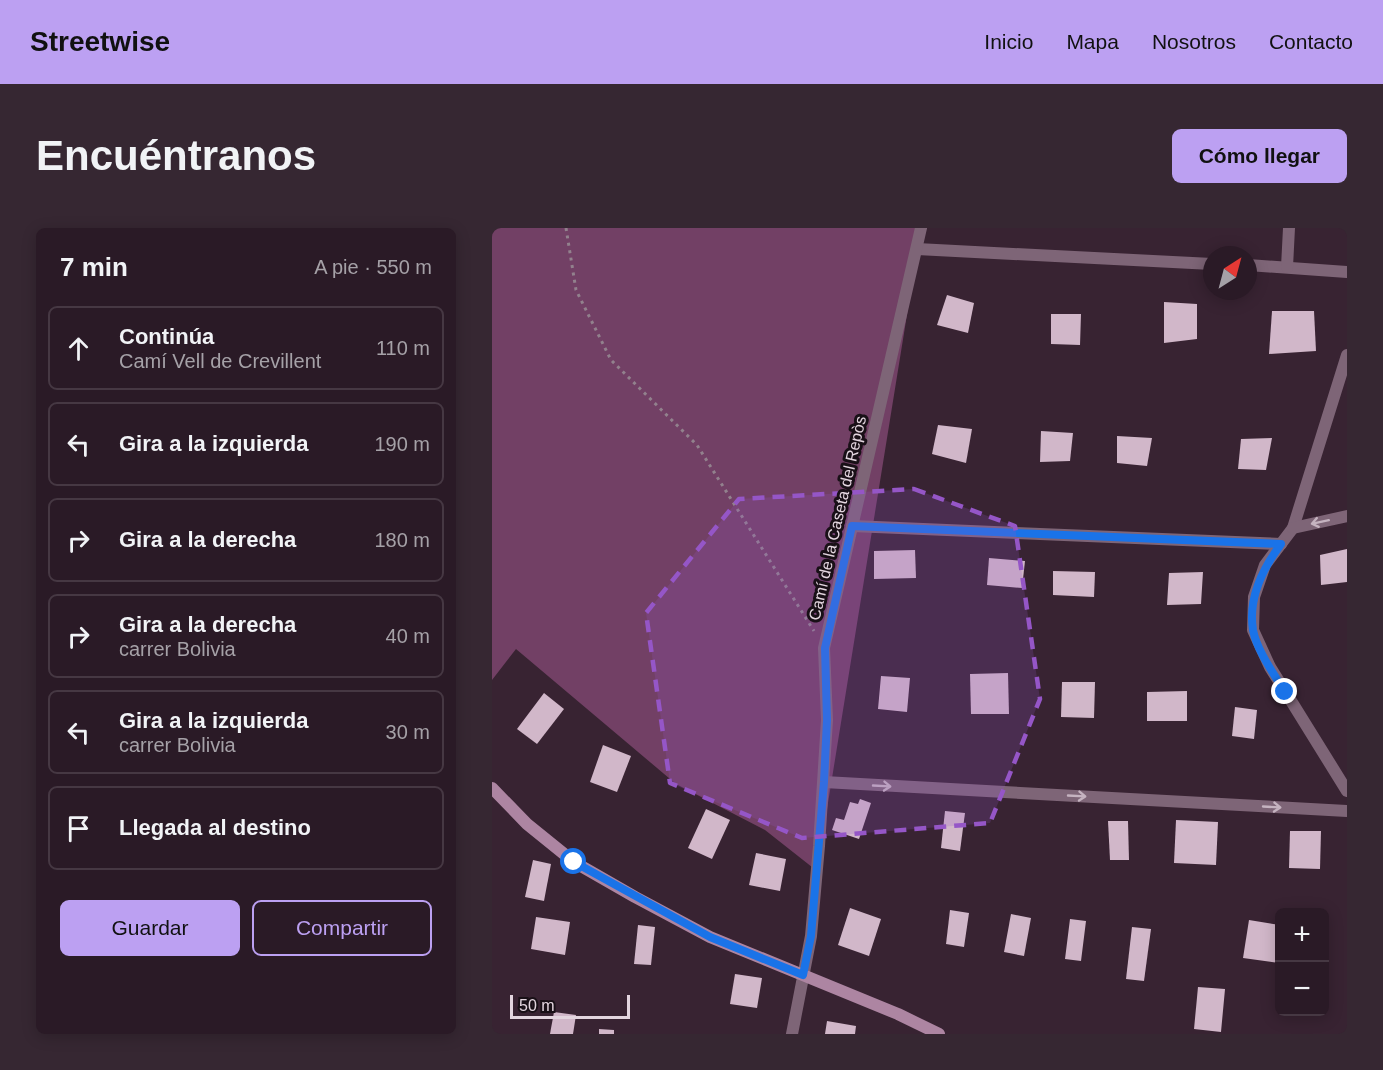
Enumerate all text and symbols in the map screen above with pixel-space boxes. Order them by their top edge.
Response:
text: Streetwise [30,26,170,57]
text: Inicio [984,30,1033,53]
text: Mapa [1066,30,1119,53]
text: Nosotros [1152,30,1236,53]
text: Contacto [1269,30,1353,53]
button: Cómo llegar [1172,129,1347,183]
text: Encuéntranos [36,132,316,179]
north arrow [1203,246,1257,300]
text: 7 min [60,252,128,282]
text: A pie · 550 m [314,256,432,278]
text: Continúa [119,324,214,349]
icon: ahead [62,332,95,365]
text: 110 m [376,337,430,359]
text: Camí Vell de Crevillent [119,350,321,372]
street label: Camí de la Caseta del Repòs [806,414,869,622]
icon: left [62,428,95,461]
text: Gira a la izquierda [119,431,309,456]
text: 190 m [374,433,430,455]
one-way arrow [1311,517,1330,528]
icon: right [62,524,95,557]
text: Gira a la derecha [119,527,296,552]
text: 180 m [374,529,430,551]
text: Gira a la derecha [119,612,296,637]
icon: right [62,620,95,653]
text: 40 m [386,625,430,647]
text: carrer Bolivia [119,638,236,660]
route end [1271,678,1297,704]
text: Gira a la izquierda [119,708,309,733]
icon: left [62,716,95,749]
text: 30 m [386,721,430,743]
text: carrer Bolivia [119,734,236,756]
one-way arrow [872,780,892,791]
one-way arrow [1067,791,1087,802]
one-way arrow [1261,802,1281,813]
icon: arrive [62,812,95,845]
text: Llegada al destino [119,815,311,840]
route start [560,848,586,874]
button: Guardar [60,900,240,956]
button: Compartir [252,900,432,956]
map controls [1275,908,1329,1016]
button: + [1275,908,1329,962]
button: − [1275,962,1329,1016]
scale bar [510,992,630,1020]
text: 50 m [519,997,555,1014]

